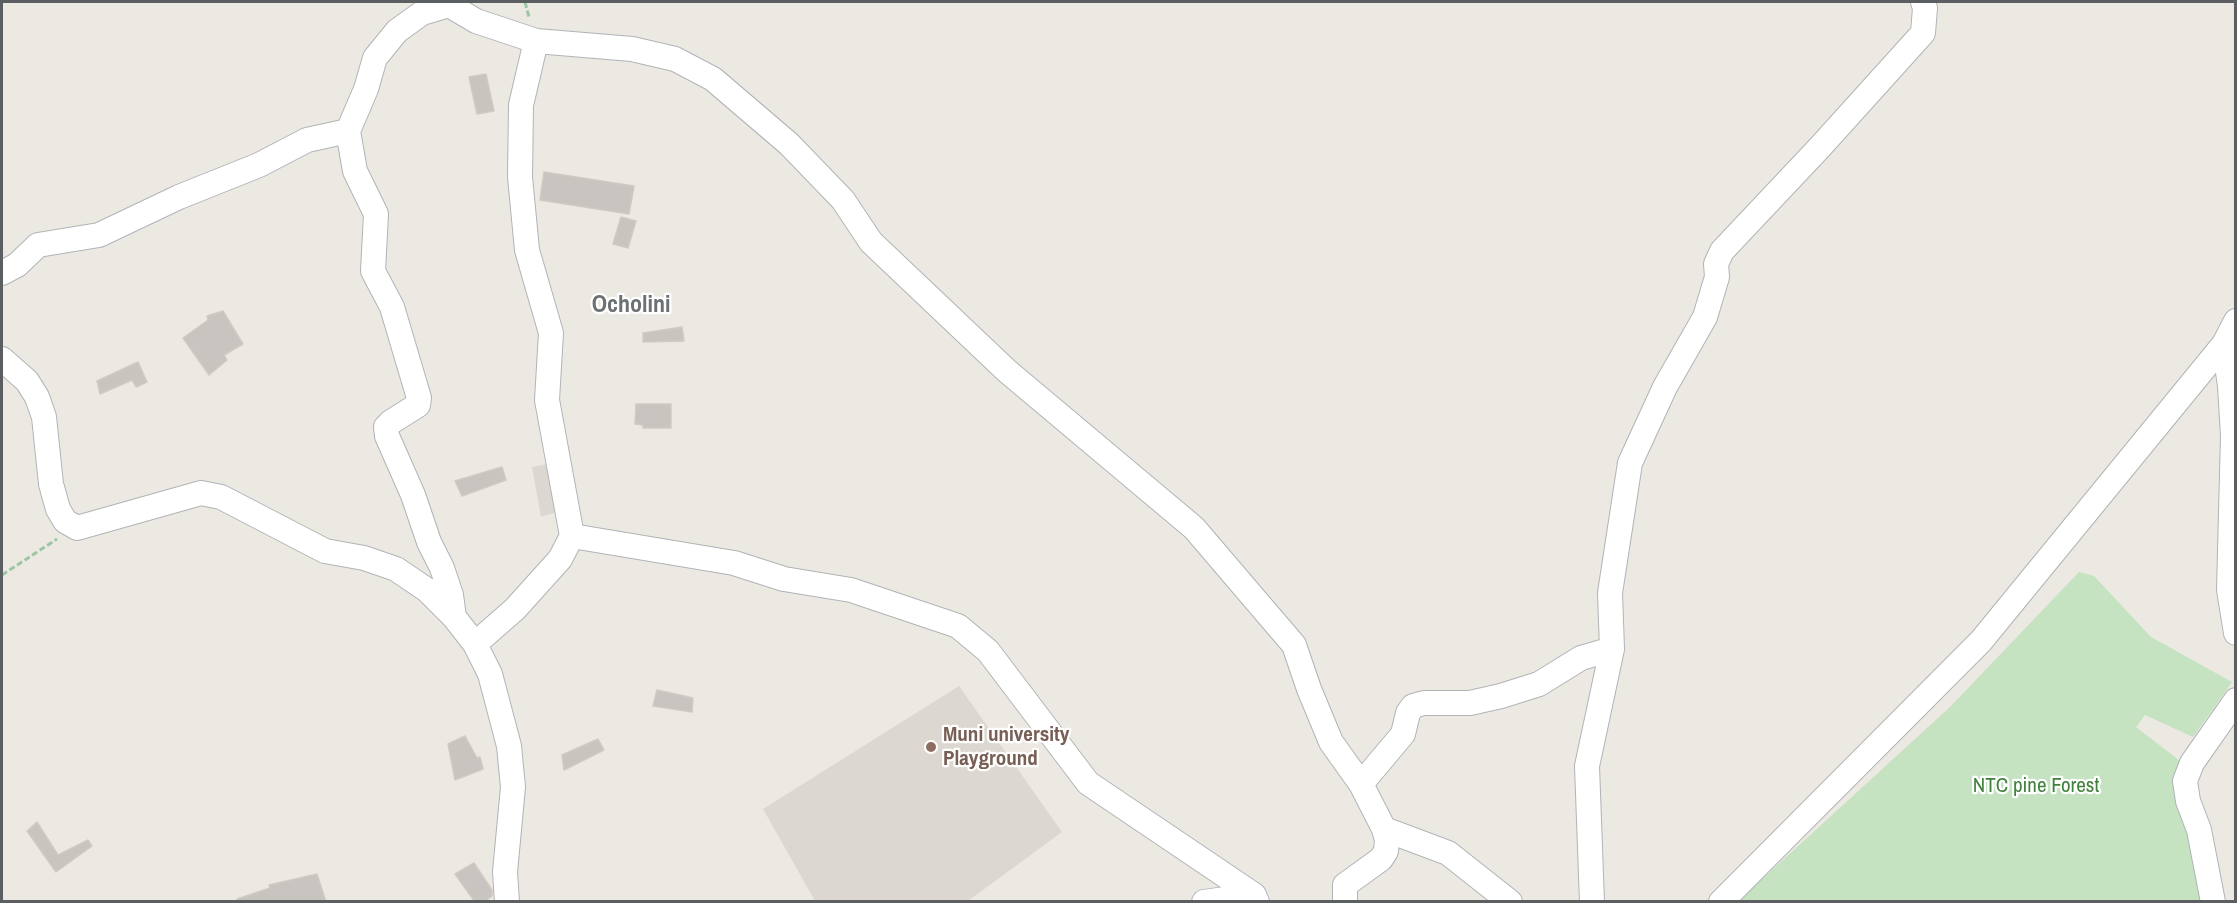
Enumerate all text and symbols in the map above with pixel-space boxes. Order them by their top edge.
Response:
district label: Ocholini [592,292,670,320]
place label: Muni university Playground [943,722,1069,772]
marker: Muni university Playground [924,740,938,754]
park label: NTC pine Forest [1973,773,2099,799]

